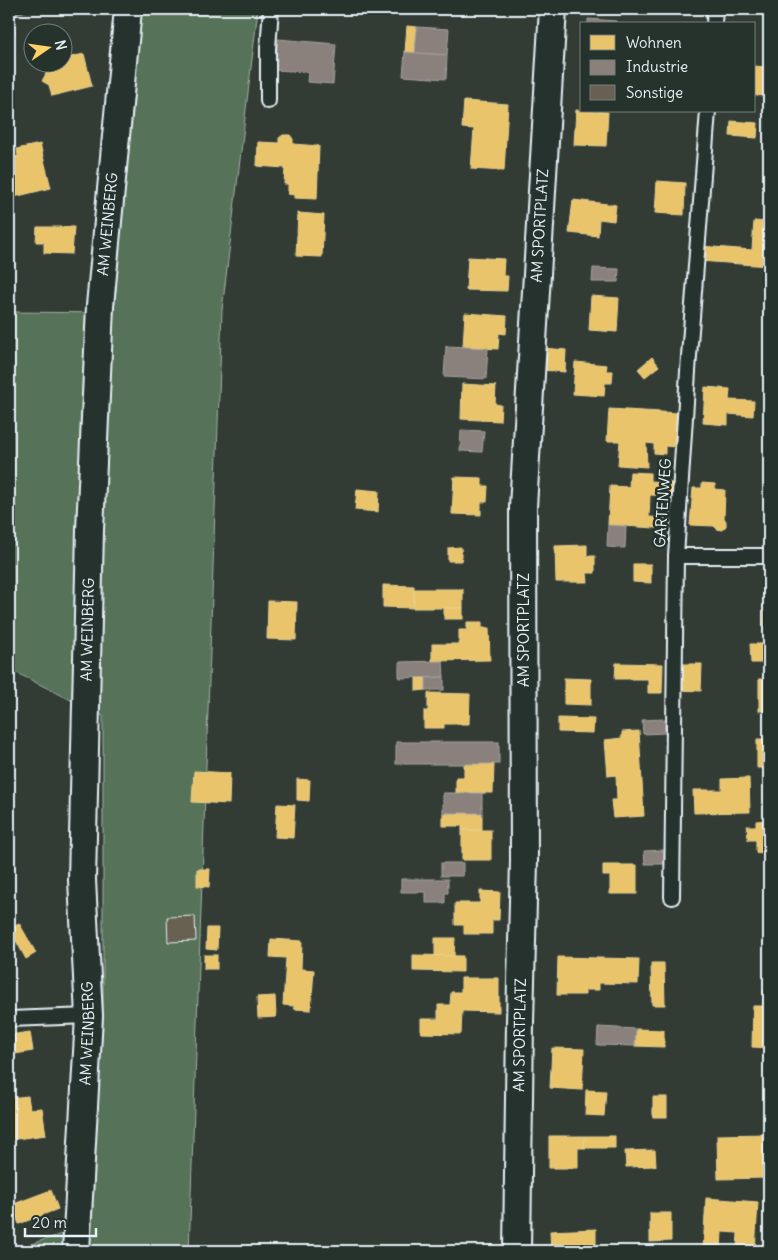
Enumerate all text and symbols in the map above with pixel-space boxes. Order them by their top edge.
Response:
north arrow [22,22,72,72]
legend [580,22,756,112]
text: Wohnen [626,33,682,52]
text: N [51,38,71,52]
text: Industrie [626,57,688,76]
text: Sonstige [626,83,683,102]
street label: AM SPORTPLATZ [527,168,552,283]
street label: AM WEINBERG [93,171,122,277]
street label: GARTENWEG [650,457,675,548]
street label: AM SPORTPLATZ [514,573,533,687]
street label: AM WEINBERG [77,577,98,682]
street label: AM SPORTPLATZ [509,977,530,1092]
street label: AM WEINBERG [75,981,98,1086]
scale bar [25,1205,96,1237]
text: 20 m [32,1213,67,1232]

